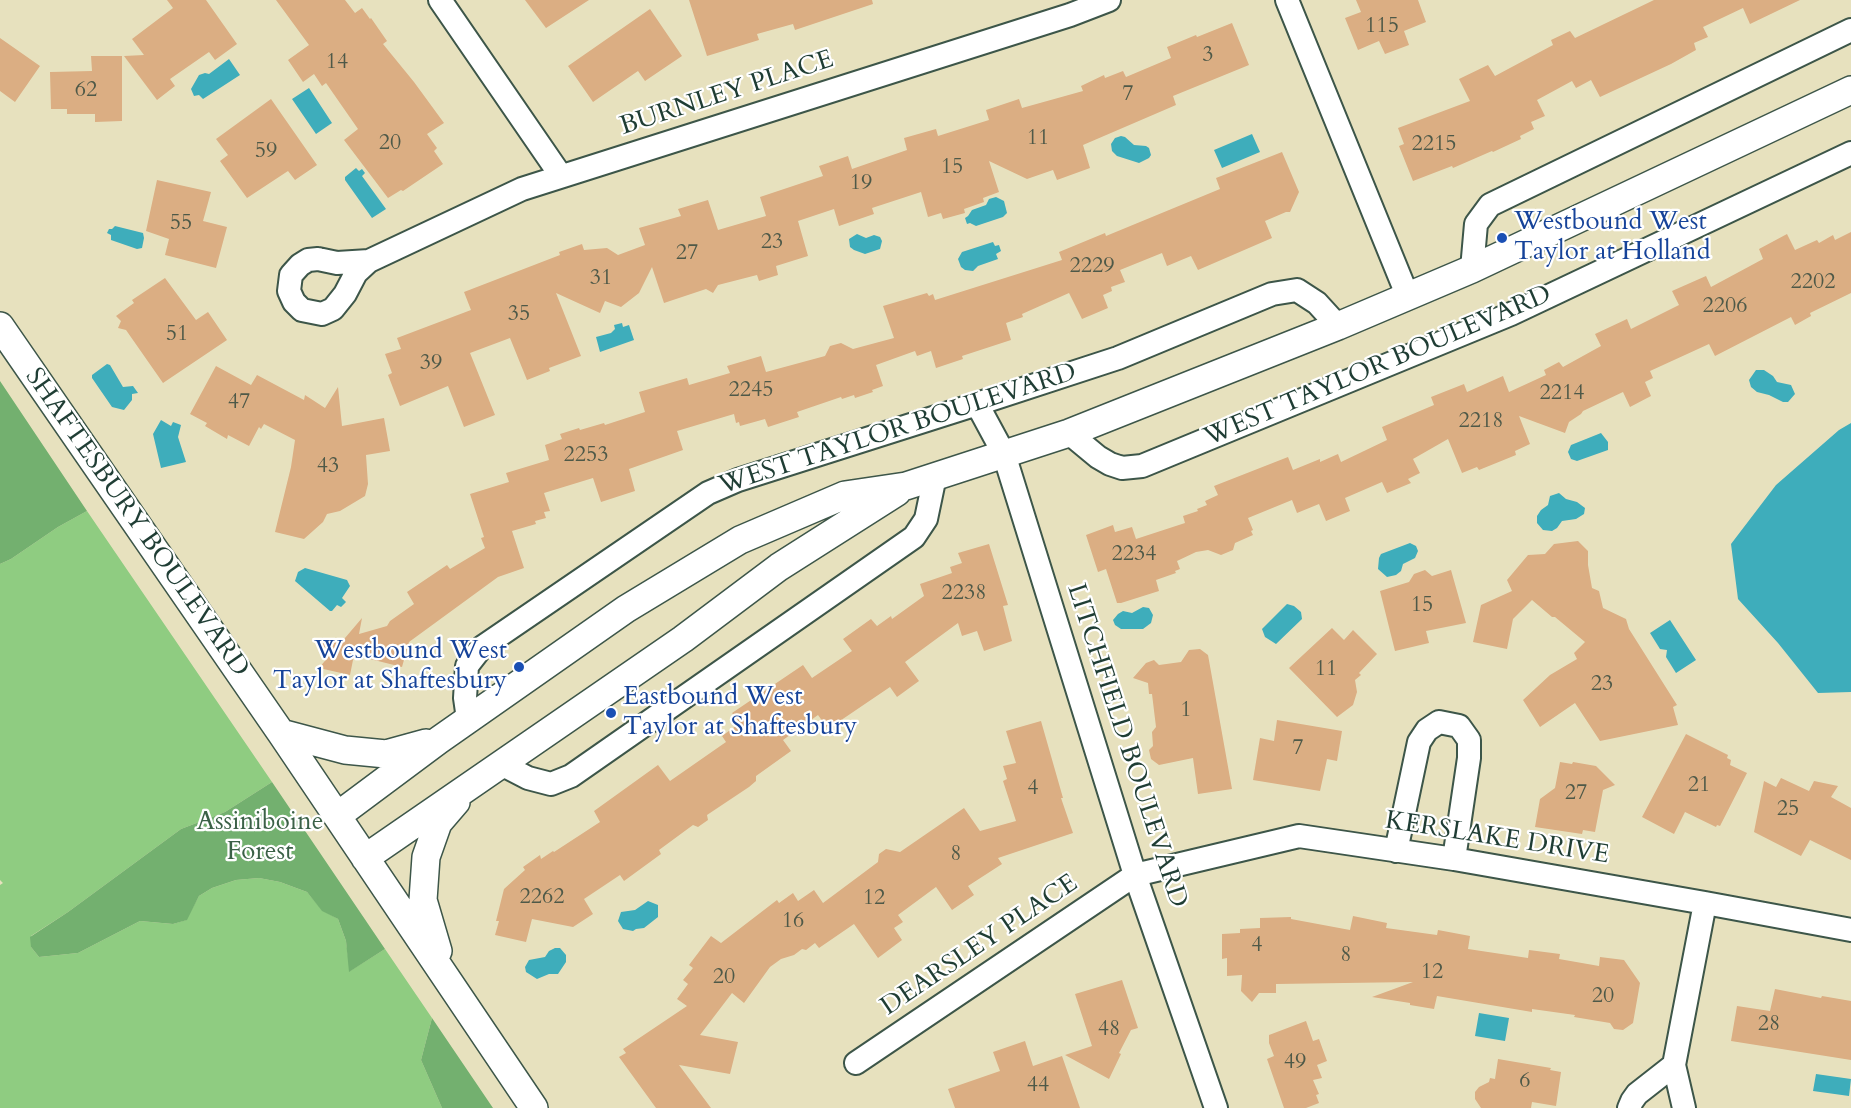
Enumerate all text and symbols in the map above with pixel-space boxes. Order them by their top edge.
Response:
house number: 115 [1365,14,1399,40]
house number: 3 [1202,43,1214,69]
street label: BURNLEY PLACE [616,45,838,143]
house number: 14 [326,50,348,76]
house number: 62 [75,78,97,104]
house number: 7 [1122,82,1134,108]
house number: 11 [1027,126,1049,152]
house number: 20 [379,131,401,157]
house number: 2215 [1411,132,1457,158]
house number: 59 [255,139,277,165]
house number: 15 [941,155,963,181]
house number: 19 [850,171,872,197]
place label: Westbound West Taylor at Holland [1514,207,1710,268]
house number: 55 [170,211,192,237]
house number: 23 [761,230,783,256]
marker: Westbound West Taylor at Holland [1495,231,1509,245]
house number: 27 [676,241,698,267]
house number: 2229 [1069,254,1115,280]
house number: 31 [590,266,612,292]
house number: 2202 [1790,270,1836,296]
street label: WEST TAYLOR BOULEVARD [1200,280,1556,454]
house number: 2206 [1702,294,1748,320]
house number: 35 [508,302,530,328]
house number: 51 [166,322,188,348]
house number: 39 [420,351,442,377]
street label: WEST TAYLOR BOULEVARD [715,357,1081,503]
street label: SHAFTESBURY BOULEVARD [17,363,255,683]
house number: 2245 [728,378,774,404]
house number: 2214 [1539,381,1585,407]
house number: 47 [228,390,250,416]
house number: 2218 [1458,409,1504,435]
house number: 2253 [563,443,609,469]
house number: 43 [317,454,339,480]
house number: 2234 [1111,542,1157,568]
street label: LITCHFIELD BOULEVARD [1059,580,1193,912]
house number: 2238 [941,581,987,607]
house number: 15 [1411,593,1433,619]
place label: Westbound West Taylor at Shaftesbury [273,636,507,698]
house number: 11 [1315,657,1337,683]
marker: Westbound West Taylor at Shaftesbury [512,660,526,674]
house number: 23 [1591,672,1613,698]
place label: Eastbound West Taylor at Shaftesbury [623,682,857,744]
house number: 1 [1180,698,1192,724]
marker: Eastbound West Taylor at Shaftesbury [604,706,618,720]
house number: 7 [1292,736,1304,762]
house number: 21 [1688,773,1710,799]
house number: 4 [1027,776,1039,802]
house number: 27 [1565,781,1587,807]
house number: 25 [1777,797,1799,823]
street label: KERSLAKE DRIVE [1383,806,1611,872]
park label: Assiniboine Forest [196,807,324,868]
house number: 8 [950,842,962,868]
street label: DEARSLEY PLACE [876,869,1084,1023]
house number: 2262 [519,885,565,911]
house number: 12 [863,886,885,912]
house number: 16 [782,909,804,935]
house number: 4 [1251,933,1263,959]
house number: 8 [1340,943,1352,969]
house number: 12 [1421,960,1443,986]
house number: 20 [713,965,735,991]
house number: 20 [1592,984,1614,1010]
house number: 28 [1758,1012,1780,1038]
house number: 48 [1098,1017,1120,1043]
house number: 49 [1284,1050,1306,1076]
house number: 6 [1519,1069,1531,1095]
house number: 44 [1027,1073,1049,1099]

